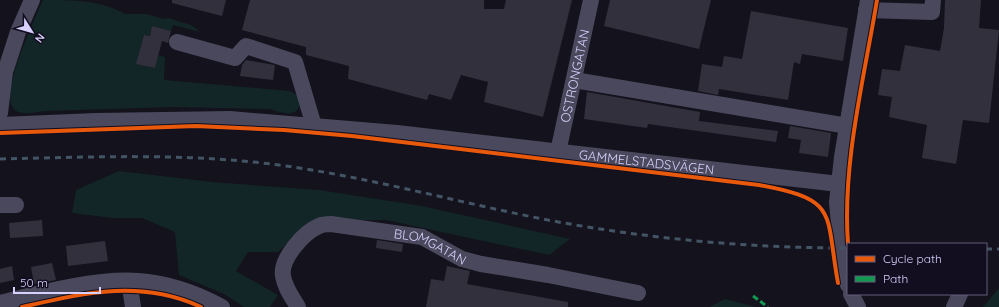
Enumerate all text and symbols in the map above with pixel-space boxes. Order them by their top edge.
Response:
north arrow [12,12,52,52]
street label: OSTRONGATAN [557,28,592,124]
text: N [32,31,48,45]
street label: GAMMELSTADSVÄGEN [578,146,715,178]
street label: BLOMGATAN [393,225,469,268]
legend [847,243,987,295]
text: Cycle path [883,251,942,266]
scale bar [14,269,100,295]
text: Path [883,271,908,286]
text: 50 m [20,275,48,290]

